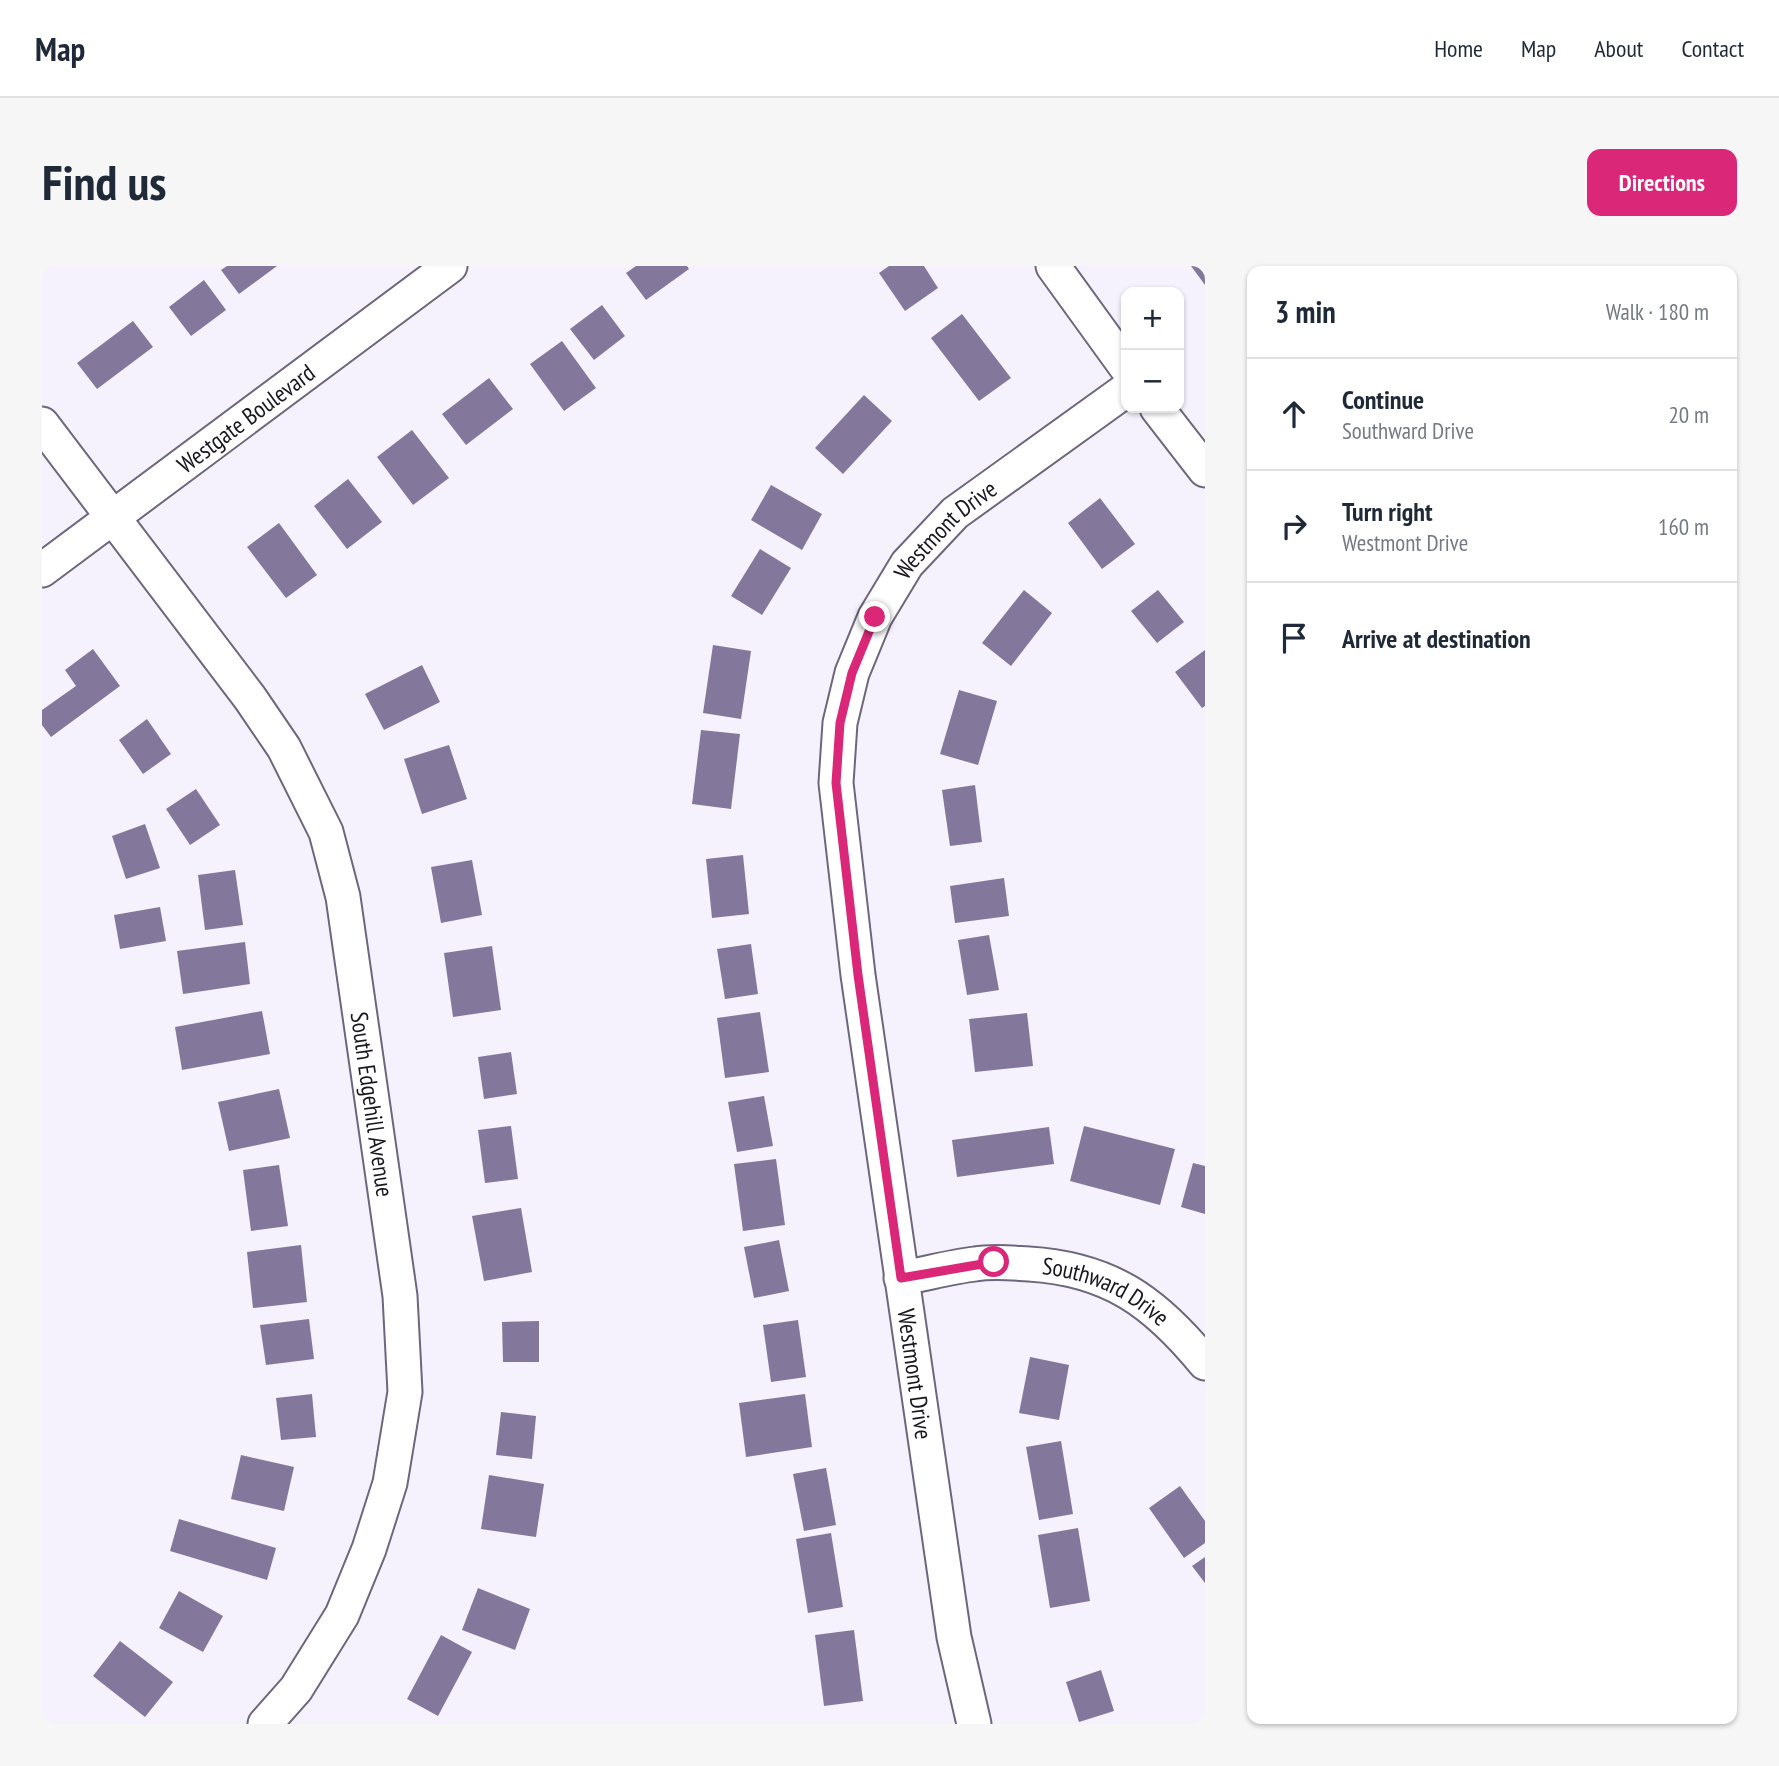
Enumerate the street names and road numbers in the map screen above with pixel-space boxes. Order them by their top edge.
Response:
street label: Westgate Boulevard [171,357,321,480]
street label: Westmont Drive [886,473,1003,584]
street label: South Edgehill Avenue [344,1010,401,1199]
street label: Southward Drive [1041,1250,1176,1332]
street label: Westmont Drive [890,1307,940,1441]

